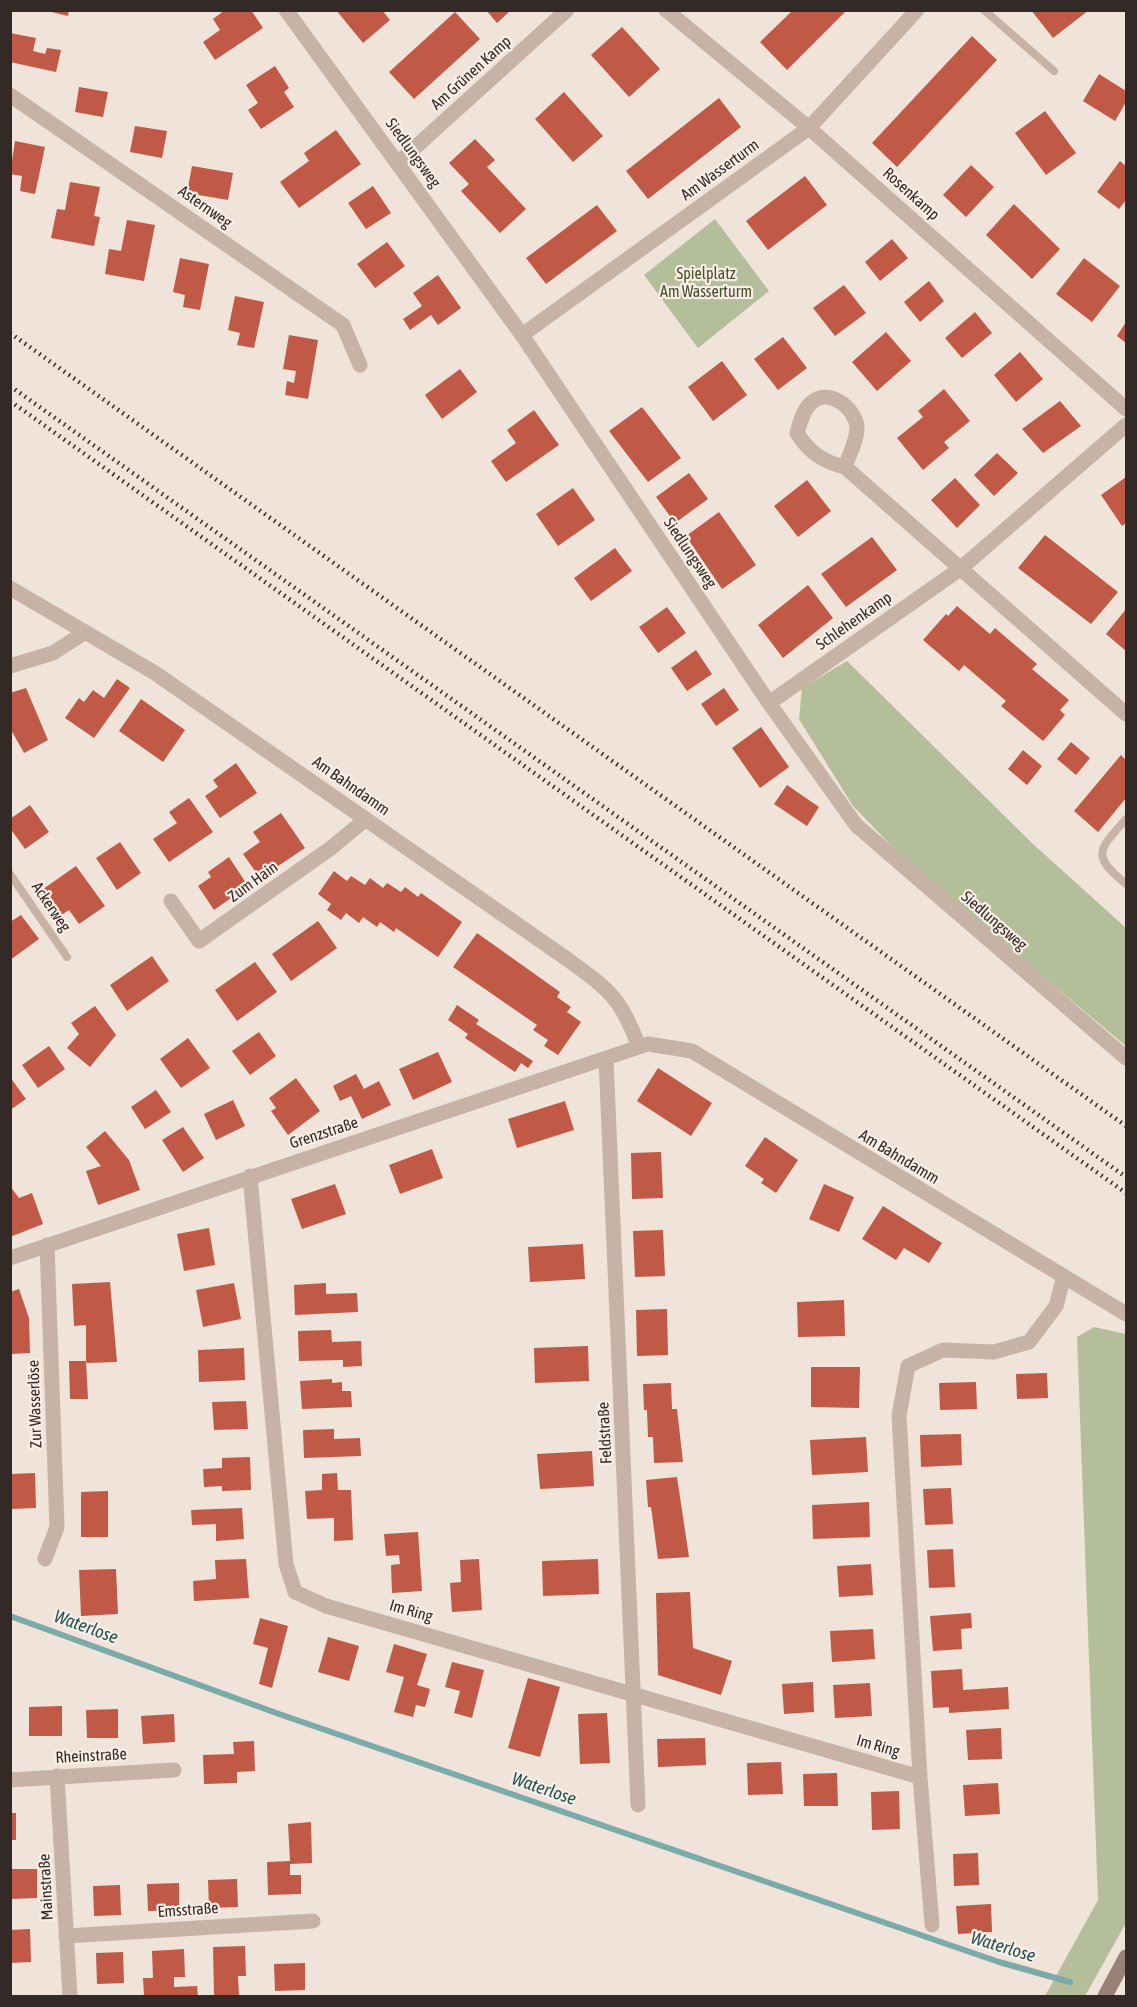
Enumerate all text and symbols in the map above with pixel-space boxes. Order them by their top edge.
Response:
street label: Am Grünen Kamp [427,32,515,114]
street label: Siedlungsweg [381,115,445,191]
street label: Am Wasserturm [677,135,763,205]
street label: Rosenkamp [879,164,943,224]
street label: Asternweg [174,182,236,232]
park label: Spielplatz Am Wasserturm [660,264,752,302]
street label: Siedlungsweg [659,514,721,592]
street label: Schlehenkamp [812,588,896,654]
street label: Am Bahndamm [309,752,393,820]
street label: Zum Hain [224,858,282,906]
street label: Ackerweg [27,878,75,936]
street label: Siedlungsweg [957,887,1031,955]
street label: Grenzstraße [287,1113,361,1153]
street label: Am Bahndamm [855,1126,943,1188]
street label: Zur Wasserlöse [24,1360,46,1448]
street label: Feldstraße [594,1402,616,1464]
street label: Im Ring [387,1596,435,1626]
water label: Waterlose [51,1605,121,1649]
street label: Im Ring [854,1731,902,1761]
street label: Rheinstraße [55,1745,127,1767]
water label: Waterlose [509,1768,579,1810]
street label: Mainstraße [35,1853,57,1921]
street label: Emsstraße [157,1898,219,1922]
water label: Waterlose [968,1927,1038,1967]

